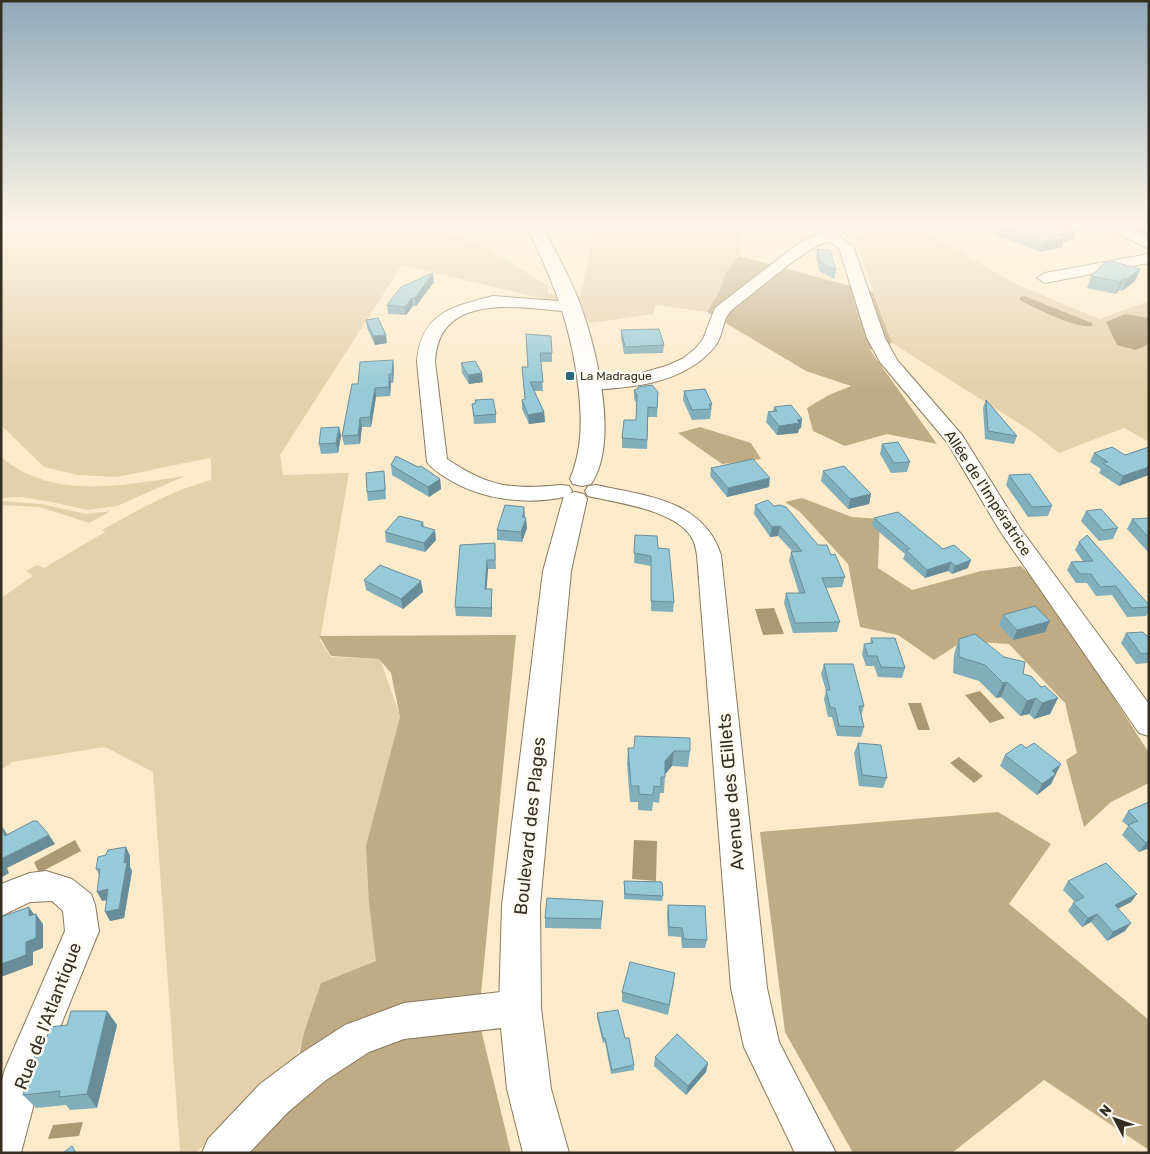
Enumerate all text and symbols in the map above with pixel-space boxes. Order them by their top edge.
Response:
place label: La Madrague [580,369,652,383]
marker: La Madrague [564,370,576,382]
street label: Allée de l'Impératrice [941,427,1035,559]
street label: Avenue des Œillets [713,712,749,872]
street label: Boulevard des Plages [510,736,550,916]
street label: Rue de l'Atlantique [10,939,86,1093]
north arrow [1090,1094,1140,1144]
text: N [1096,1101,1115,1120]

